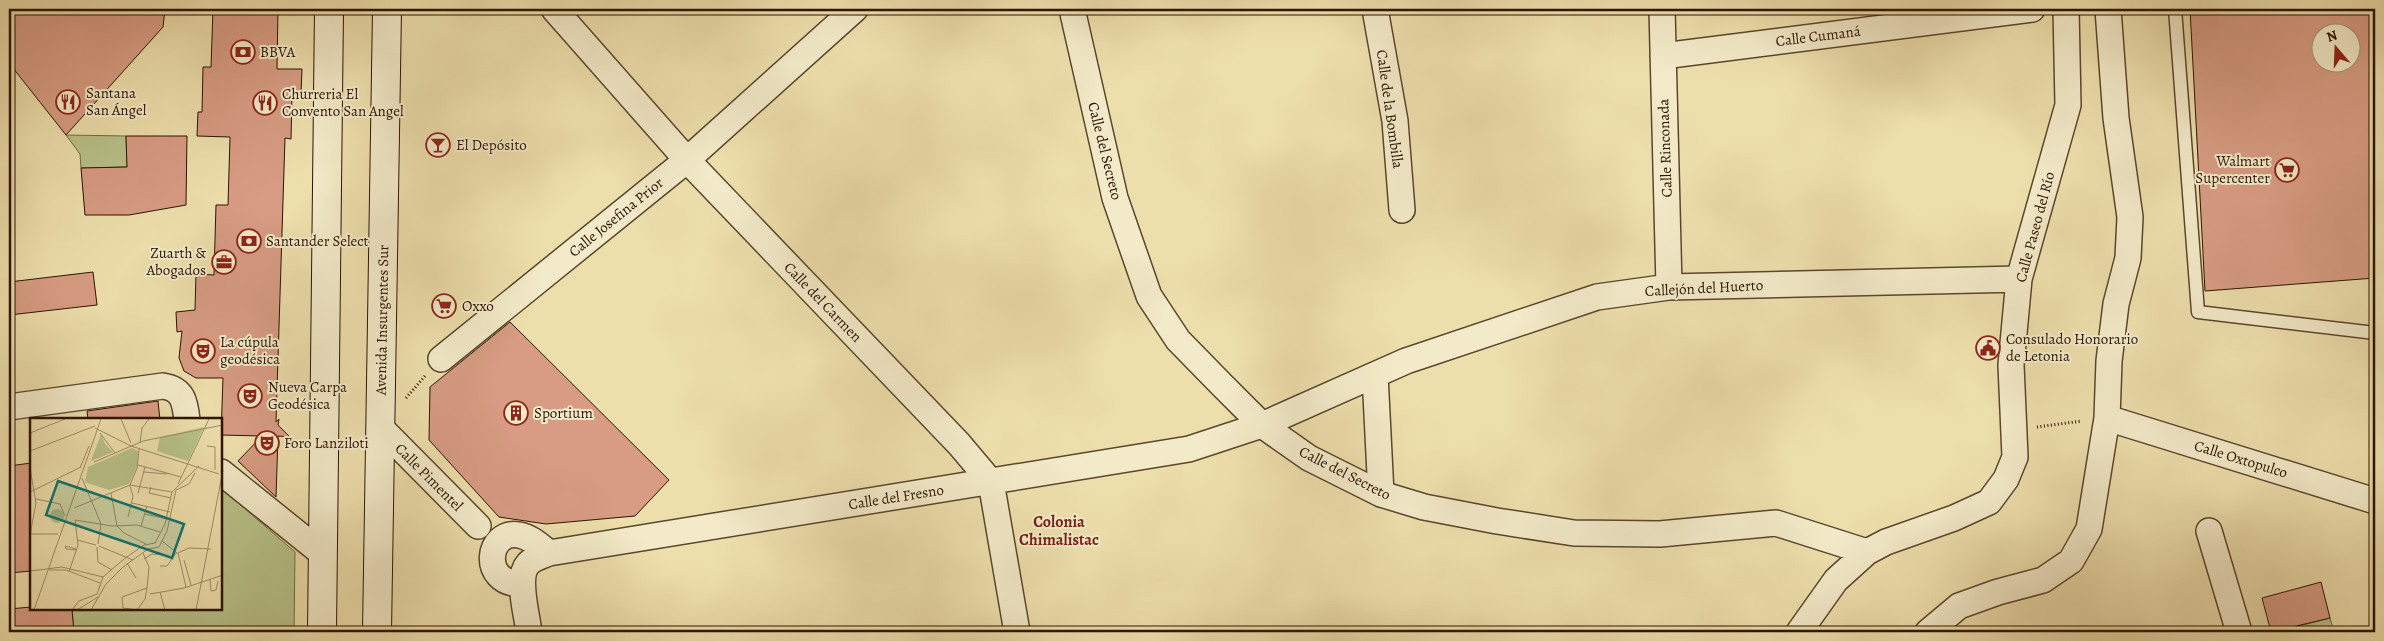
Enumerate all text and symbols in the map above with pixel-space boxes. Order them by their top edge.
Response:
street label: Calle Cumaná [1774,21,1862,51]
north arrow [2312,22,2362,72]
text: N [2324,26,2340,47]
bank icon: BBVA [230,39,256,65]
place label: BBVA [260,42,295,62]
street label: Calle de la Bombilla [1372,48,1408,170]
place label: Santana San Ángel [86,83,147,120]
place label: Churreria El Convento San Angel [282,84,404,121]
restaurant icon: Santana San Ángel [55,89,81,115]
restaurant icon: Churreria El Convento San Angel [252,90,278,116]
street label: Calle Rinconada [1653,98,1677,198]
street label: Calle del Secreto [1083,100,1127,202]
bar icon: El Depósito [425,132,451,158]
place label: El Depósito [456,135,527,155]
place label: Walmart Supercenter [2195,151,2270,188]
supermarket icon: Walmart Supercenter [2274,157,2300,183]
street label: Calle Paseo del Río [2011,170,2059,284]
street label: Calle Josefina Prior [565,173,668,261]
bank icon: Santander Select [236,228,262,254]
place label: Santander Select [266,231,369,251]
place label: Zuarth & Abogados [146,243,206,280]
street label: Avenida Insurgentes Sur [371,244,393,396]
office icon: Zuarth & Abogados [211,249,237,275]
street label: Calle del Carmen [780,258,866,346]
street label: Callejón del Huerto [1644,275,1764,301]
supermarket icon: Oxxo [431,293,457,319]
place label: Oxxo [462,296,494,316]
place label: Consulado Honorario de Letonia [2006,329,2138,366]
place label: La cúpula geodésica [220,332,280,369]
public building icon: Consulado Honorario de Letonia [1975,335,2001,361]
theatre icon: La cúpula geodésica [190,338,216,364]
place label: Nueva Carpa Geodésica [268,377,347,414]
theatre icon: Nueva Carpa Geodésica [237,383,263,409]
building icon: Sportium [503,400,529,426]
place label: Sportium [534,403,593,423]
inset map [30,418,222,611]
theatre icon: Foro Lanziloti [254,430,280,456]
place label: Foro Lanziloti [284,433,369,453]
street label: Calle Oxtopulco [2192,435,2290,483]
street label: Calle Pimentel [391,439,468,516]
street label: Calle del Secreto [1296,441,1394,505]
street label: Calle del Fresno [847,480,945,514]
district label: Colonia Chimalistac [1019,511,1099,551]

